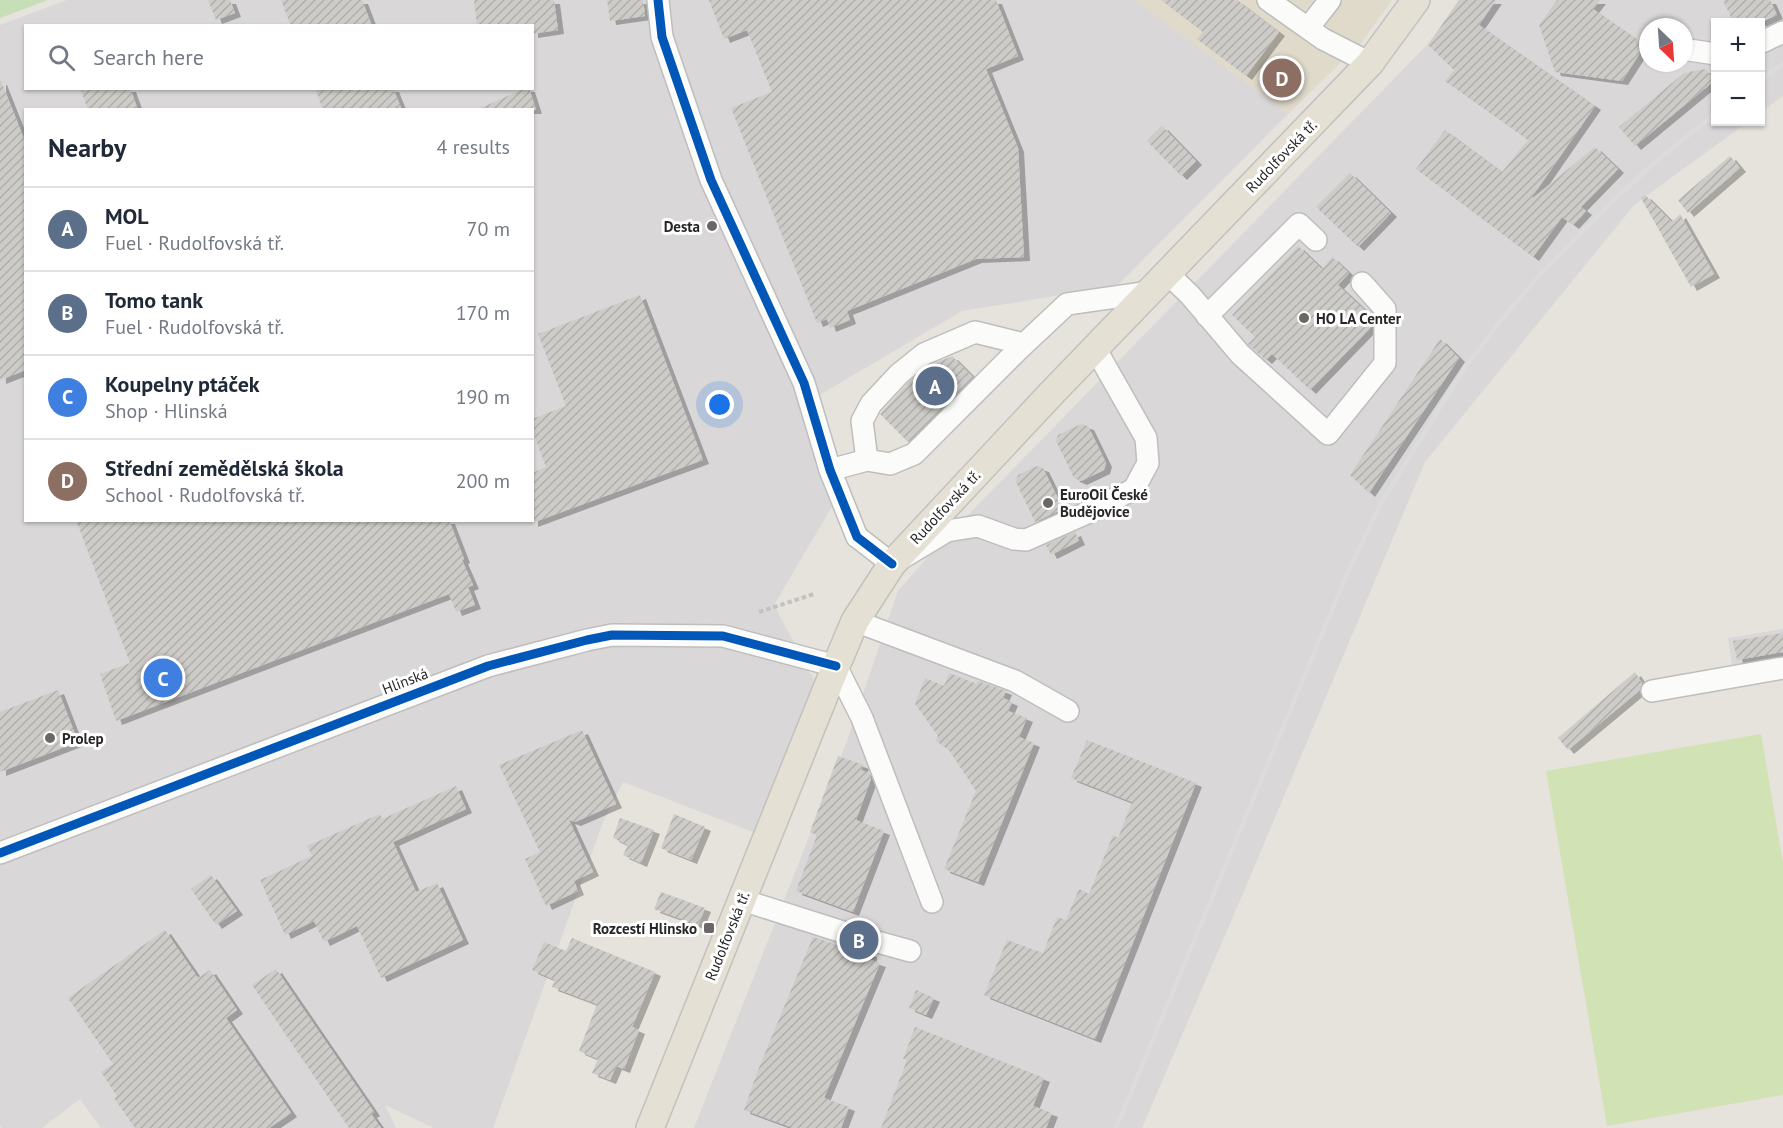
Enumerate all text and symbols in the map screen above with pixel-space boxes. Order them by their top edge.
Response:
north arrow [1639,18,1693,72]
map controls [1711,18,1765,126]
button: + [1711,18,1765,72]
search box [24,24,534,90]
icon: search [45,41,78,74]
text: Search here [93,43,204,71]
pin: D [1262,56,1302,100]
button: − [1711,72,1765,126]
street label: Rudolfovská tř. [1241,115,1321,197]
text: Nearby [48,131,126,164]
text: 4 results [437,134,510,160]
text: MOL [105,202,149,230]
text: A [61,216,74,242]
text: 70 m [467,216,510,242]
place label: Desta [664,217,700,236]
marker: Desta [705,219,719,233]
text: Fuel · Rudolfovská tř. [105,230,284,256]
text: Tomo tank [105,286,203,314]
text: B [62,300,73,326]
text: 170 m [456,300,510,326]
place label: HO LA Center [1316,309,1402,328]
marker: HO LA Center [1297,311,1311,325]
text: Fuel · Rudolfovská tř. [105,314,284,340]
pin: A [916,364,954,408]
text: Koupelny ptáček [105,370,260,398]
text: C [62,384,73,410]
text: 190 m [456,384,510,410]
your location [705,390,734,419]
text: Shop · Hlinská [105,398,228,424]
text: Střední zemědělská škola [105,454,344,482]
street label: Rudolfovská tř. [906,466,984,548]
text: D [61,468,74,494]
text: 200 m [456,468,510,494]
text: School · Rudolfovská tř. [105,482,305,508]
place label: EuroOil České Budějovice [1060,485,1148,521]
marker: EuroOil České Budějovice [1041,496,1055,510]
pin: C [144,656,182,700]
street label: Hlinská [379,664,431,698]
place label: Prolep [62,729,104,748]
marker: Prolep [43,731,57,745]
street label: Rudolfovská tř. [700,889,754,983]
pin: B [840,918,878,962]
place label: Rozcestí Hlinsko [593,919,697,938]
marker: Rozcestí Hlinsko [702,921,716,935]

